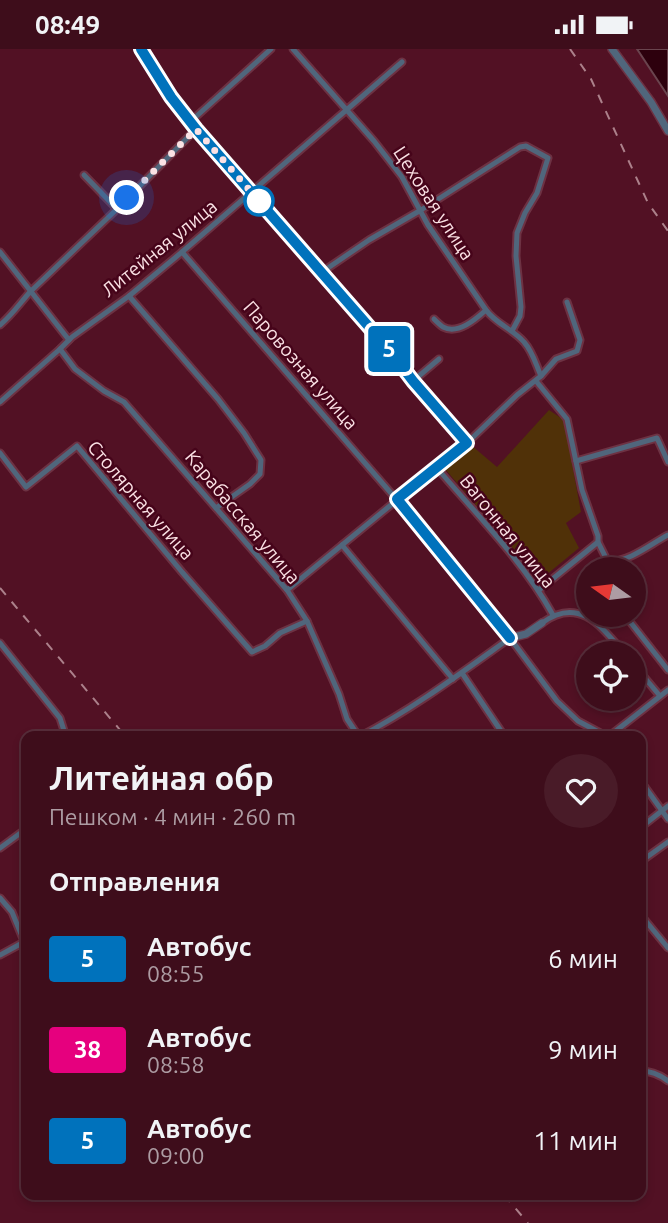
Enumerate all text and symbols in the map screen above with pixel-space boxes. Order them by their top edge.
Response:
text: 08:49 [35,10,100,39]
street label: Цеховая улица [389,142,479,264]
your location [109,180,144,215]
unlabelled marker [244,186,274,216]
street label: Литейная улица [97,195,221,301]
street label: Паровозная улица [239,296,363,434]
line badge: 5 [366,326,412,372]
text: 5 [382,335,396,362]
street label: Столярная улица [83,436,199,564]
street label: Карабасская улица [181,446,305,588]
street label: Вагонная улица [456,470,560,592]
north arrow [576,557,646,627]
map controls [576,557,646,711]
button: locate [576,641,646,711]
button: heart [544,754,618,828]
text: Литейная обр [49,759,274,796]
text: Пешком · 4 мин · 260 m [49,804,296,829]
text: Отправления [49,867,220,896]
text: Автобус [147,932,251,961]
text: 6 мин [548,944,618,973]
text: 5 [81,945,94,972]
text: 08:55 [147,961,205,986]
text: Автобус [147,1023,251,1052]
text: 9 мин [548,1035,618,1064]
text: 38 [74,1036,101,1063]
text: 08:58 [147,1052,205,1077]
text: Автобус [147,1114,251,1143]
text: 11 мин [533,1126,618,1155]
text: 5 [81,1127,94,1154]
text: 09:00 [147,1143,205,1168]

